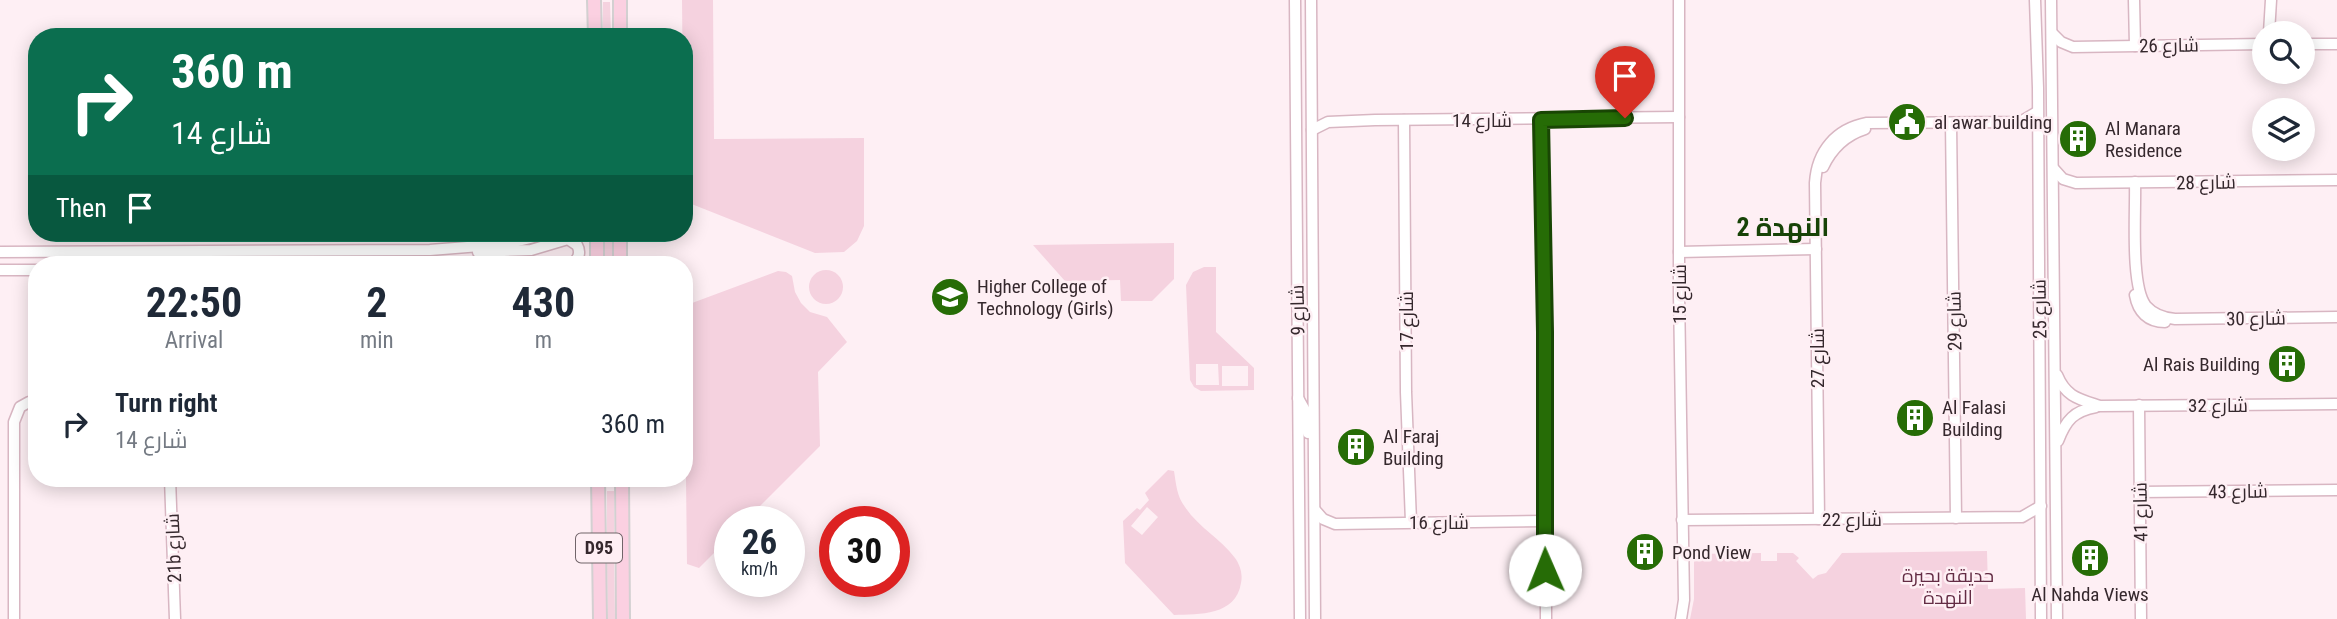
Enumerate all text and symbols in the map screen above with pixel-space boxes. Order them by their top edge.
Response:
map controls [2252,21,2315,161]
button: search [2252,21,2315,84]
street label: شارع 26 [2139,33,2199,60]
text: 360 m [171,43,293,100]
pin [1595,46,1655,118]
icon: right [56,56,147,147]
icon: arrive [1606,57,1644,95]
button: layers [2252,98,2315,161]
public building icon: al awar building [1886,101,1928,143]
street label: شارع 14 [1452,109,1512,134]
place label: al awar building [1934,111,2052,134]
text: شارع 14 [171,114,272,152]
place label: Al Manara Residence [2105,117,2182,162]
building icon: Al Manara Residence [2057,118,2099,160]
street label: شارع 28 [2176,170,2236,197]
icon: arrive [121,189,159,227]
text: Then [56,193,107,223]
district label: النهدة 2 [1737,212,1829,243]
street label: شارع 15 [1668,264,1693,324]
place label: Higher College of Technology (Girls) [977,275,1114,320]
school or university icon: Higher College of Technology (Girls) [929,276,971,318]
text: 22:50 [146,278,242,327]
text: 2 [366,278,387,327]
text: 430 [511,278,575,327]
street label: شارع 25 [2027,279,2054,339]
street label: شارع 9 [1286,284,1311,335]
street label: شارع 17 [1395,291,1420,351]
street label: شارع 29 [1942,291,1969,351]
street label: شارع 30 [2226,306,2286,333]
text: Arrival [165,327,223,354]
text: min [360,327,394,354]
text: m [535,327,552,354]
street label: شارع 27 [1806,328,1831,388]
building icon: Al Rais Building [2266,343,2308,385]
place label: Al Rais Building [2143,353,2260,376]
text: Turn right [115,388,217,418]
street label: شارع 32 [2188,394,2248,419]
place label: Al Falasi Building [1942,396,2006,441]
building icon: Al Falasi Building [1894,397,1936,439]
icon: right [56,405,94,443]
text: 360 m [601,409,665,439]
place label: Al Faraj Building [1383,425,1444,470]
building icon: Al Faraj Building [1335,426,1377,468]
text: شارع 14 [115,427,188,454]
street label: شارع 43 [2208,479,2268,506]
street label: شارع 41 [2128,482,2155,542]
speed limit sign: 30 [819,506,910,597]
street label: شارع 22 [1822,508,1882,533]
street label: شارع 16 [1409,511,1469,536]
street label: 21b شارع [161,513,188,583]
text: 26 [742,522,777,563]
building icon: Pond View [1624,531,1666,573]
position arrow [1508,533,1582,607]
road number: D95 [576,534,622,562]
building icon: Al Nahda Views [2069,537,2111,579]
place label: Pond View [1672,541,1751,564]
text: km/h [741,558,778,579]
park label: حديقة بحيرة النهدة [1902,564,1994,609]
place label: Al Nahda Views [2031,583,2149,606]

